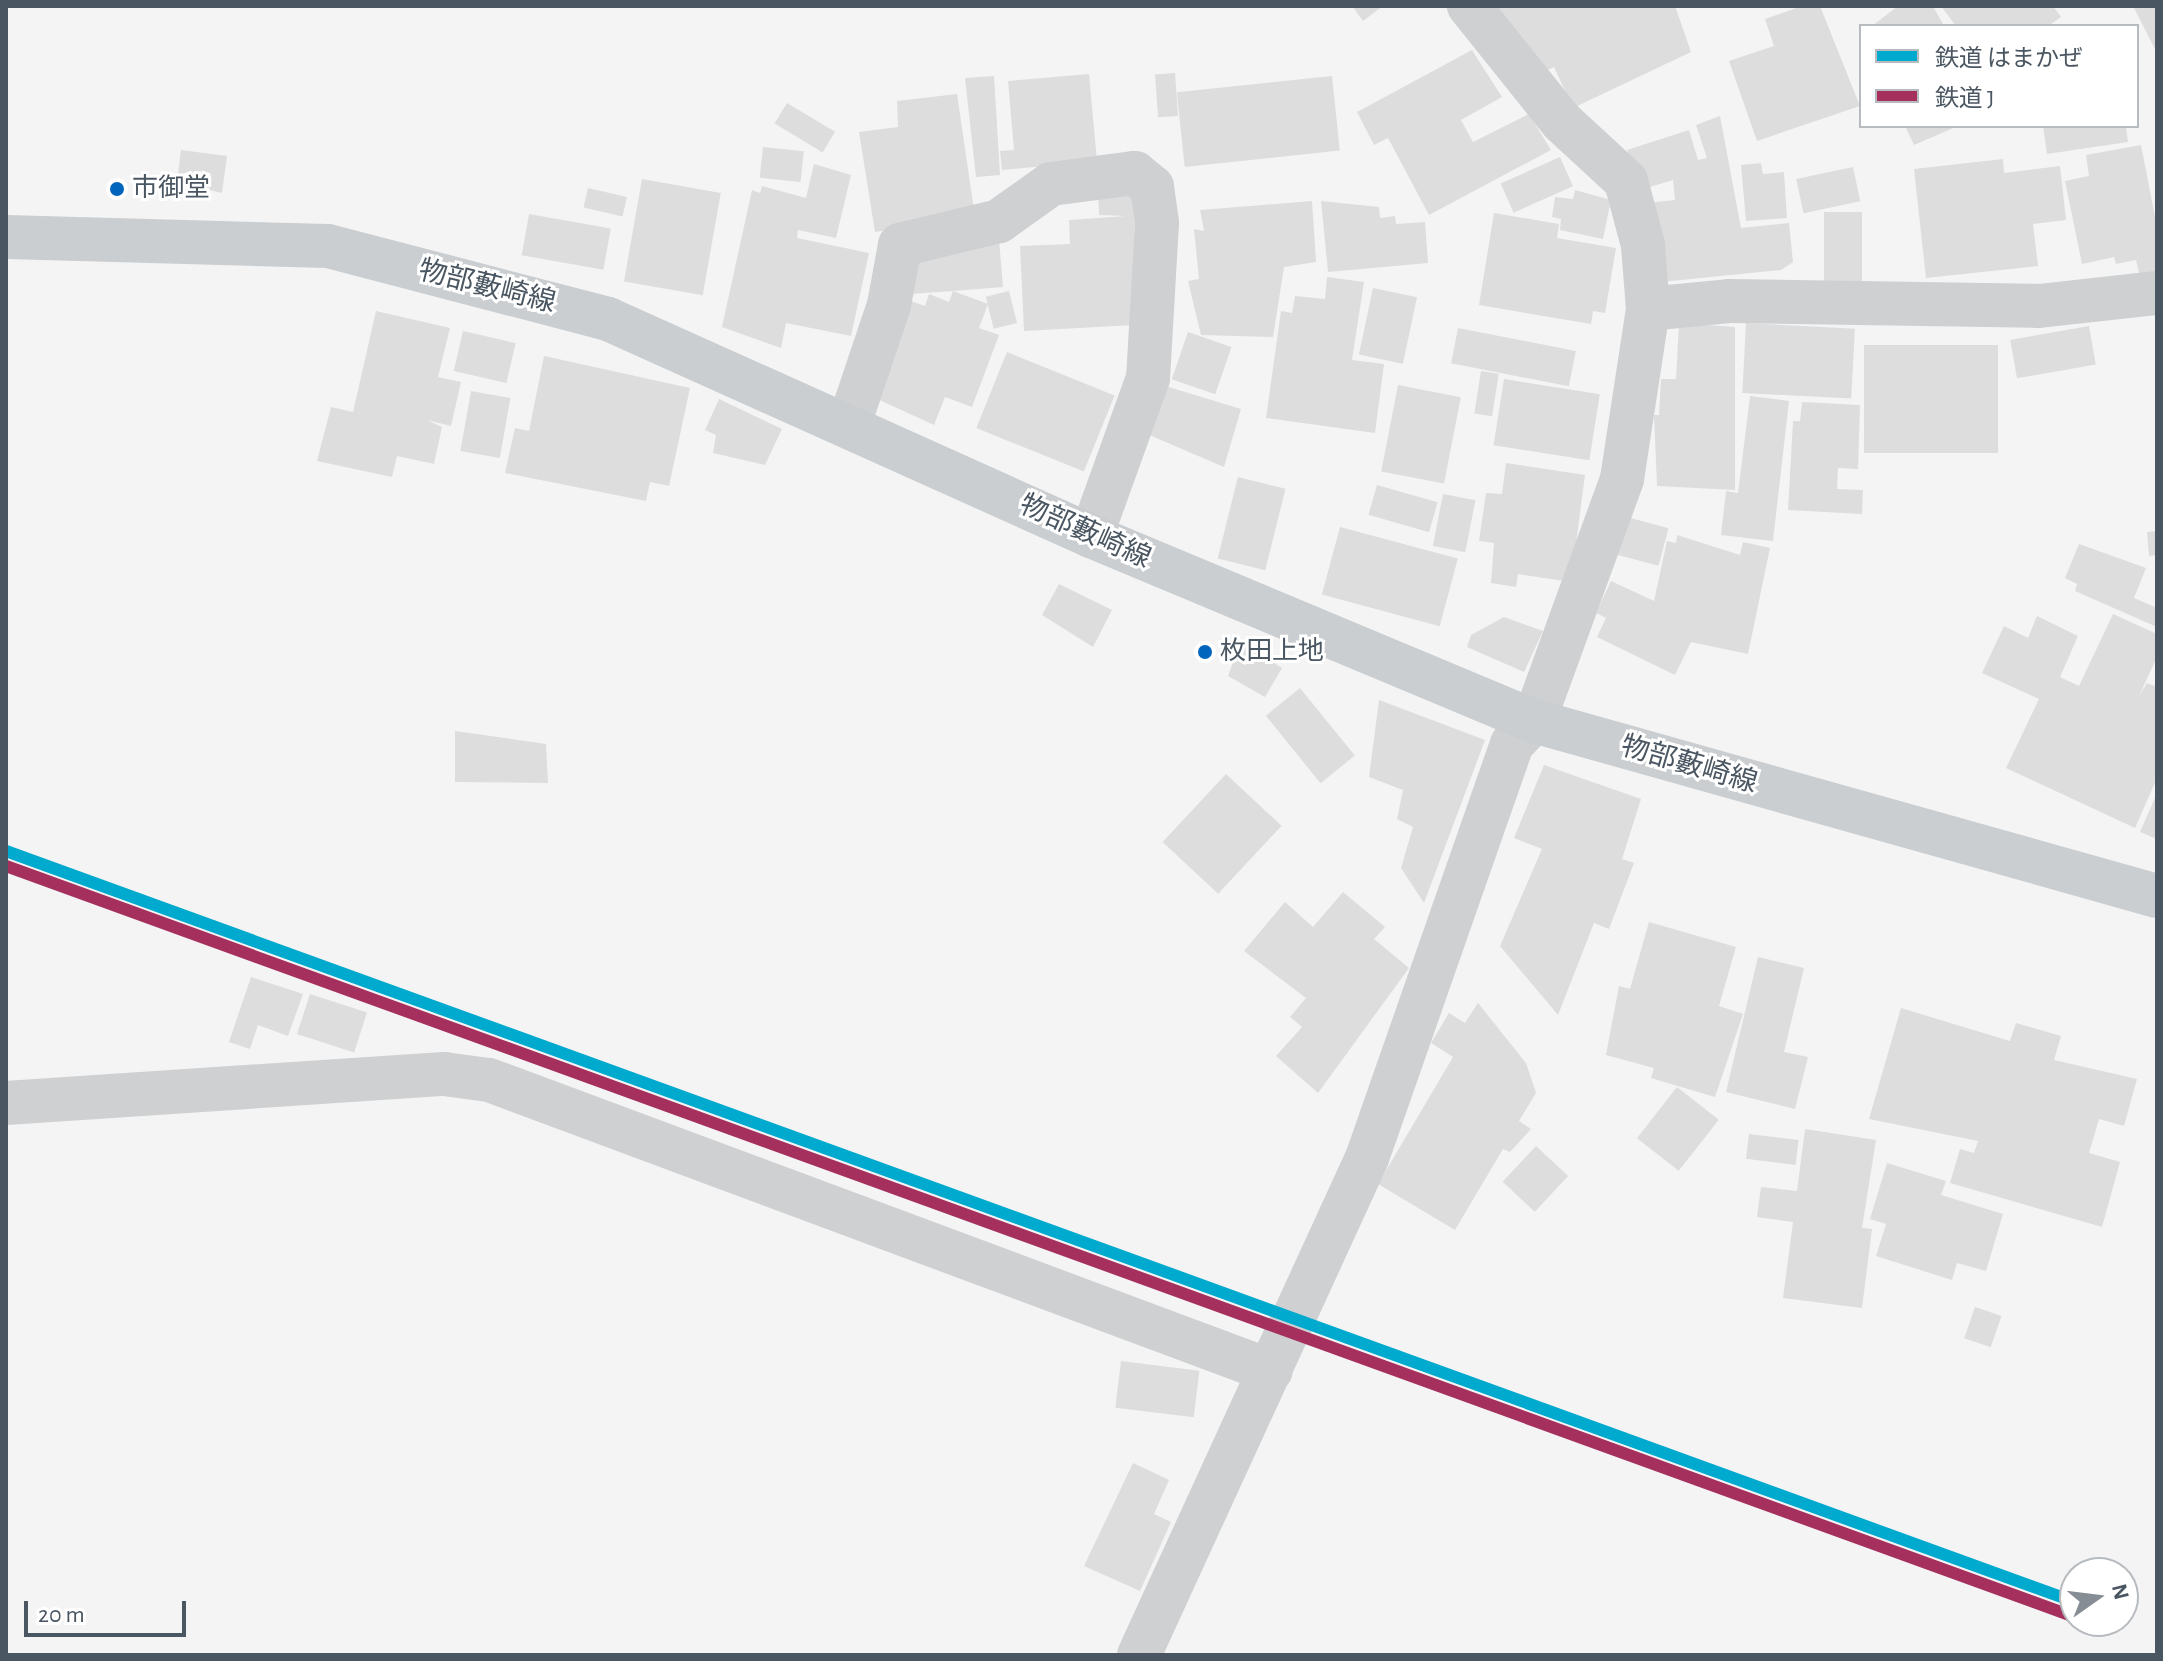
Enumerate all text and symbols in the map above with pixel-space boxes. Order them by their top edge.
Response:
legend [1859,24,2139,128]
text: 鉄道 はまかぜ [1935,47,2083,71]
text: 鉄道 J [1935,87,1994,111]
place label: 市御堂 [132,173,210,205]
marker: 市御堂 [109,181,125,197]
street label: 物部藪崎線 [415,254,559,320]
street label: 物部藪崎線 [1014,488,1156,576]
place label: 枚田上地 [1220,636,1324,668]
marker: 枚田上地 [1197,644,1213,660]
street label: 物部藪崎線 [1617,730,1761,800]
north arrow [2059,1557,2139,1637]
text: N [2108,1582,2133,1602]
scale bar [28,1585,190,1635]
text: 20 m [38,1603,85,1627]

